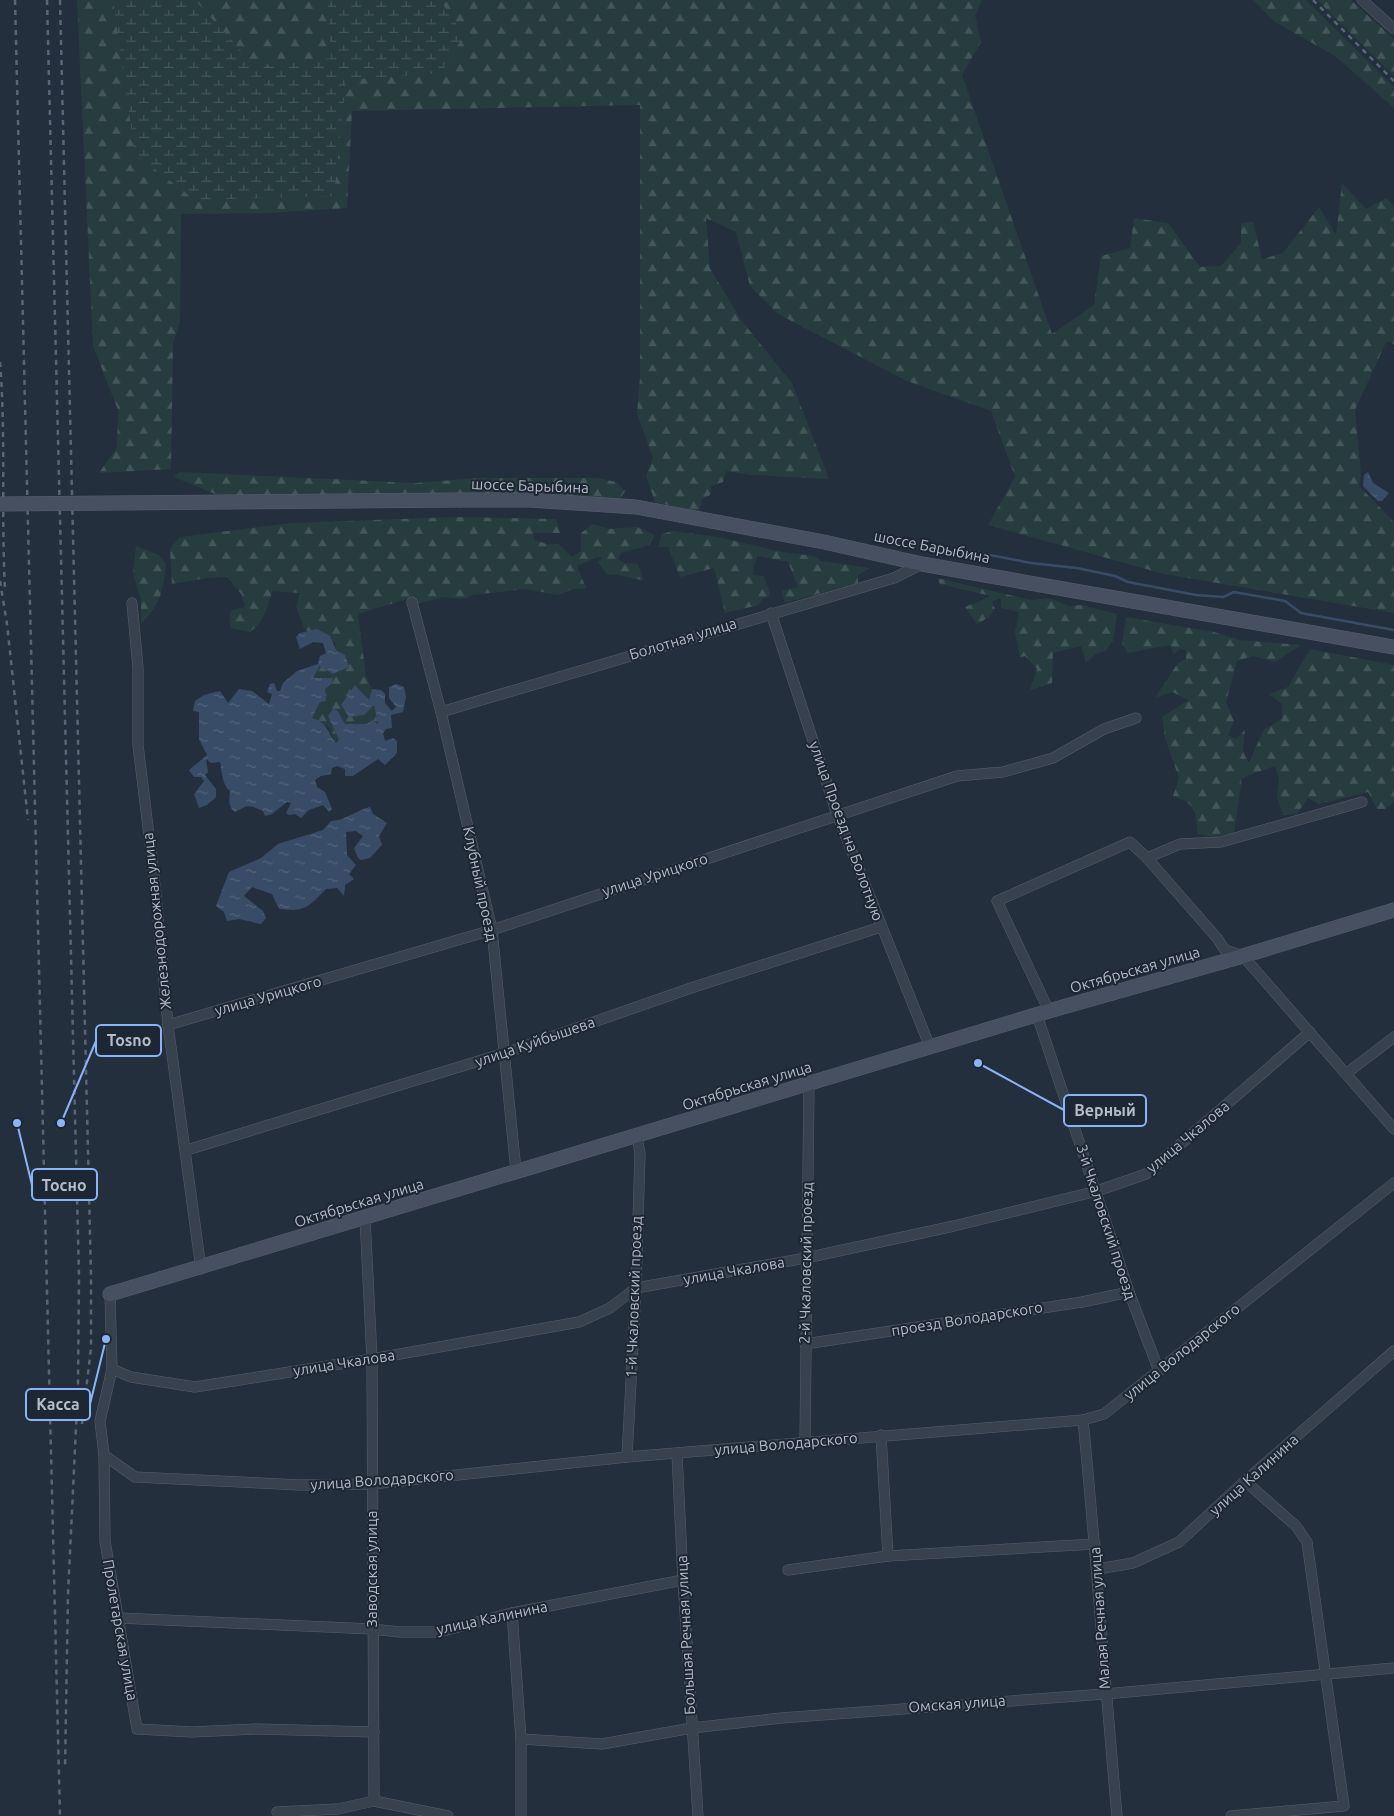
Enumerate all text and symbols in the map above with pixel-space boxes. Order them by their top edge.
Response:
street label: шоссе Барыбина [471,475,589,496]
street label: шоссе Барыбина [873,527,991,566]
street label: Болотная улица [627,614,739,663]
street label: улица Проезд на Болотную [806,739,887,923]
street label: Клубный проезд [460,825,501,943]
street label: Железнодорожная улица [139,832,174,1010]
street label: улица Урицкого [600,849,710,900]
street label: Октябрьская улица [1068,943,1202,996]
street label: улица Урицкого [213,972,323,1019]
street label: улица Куйбышева [473,1013,597,1070]
callout: Tosno [96,1025,161,1056]
text: Tosno [107,1031,151,1049]
street label: Октябрьская улица [680,1058,814,1113]
callout: Верный [1064,1095,1146,1126]
street label: улица Чкалова [1143,1097,1232,1176]
text: Верный [1074,1101,1136,1119]
street label: 3-й Чкаловский проезд [1073,1142,1140,1302]
callout: Тосно [32,1169,97,1200]
street label: Октябрьская улица [292,1175,426,1230]
text: Тосно [41,1176,87,1194]
street label: 2-й Чкаловский проезд [796,1182,815,1344]
street label: 1-й Чкаловский проезд [622,1216,645,1378]
street label: улица Чкалова [682,1253,786,1288]
street label: проезд Володарского [890,1298,1044,1339]
street label: улица Володарского [1121,1300,1243,1403]
street label: улица Чкалова [292,1346,396,1379]
callout: Касса [26,1389,90,1420]
text: Касса [36,1395,80,1413]
street label: улица Володарского [714,1429,858,1458]
street label: улица Калинина [1206,1430,1301,1519]
street label: улица Володарского [310,1466,454,1493]
street label: Заводская улица [363,1511,380,1627]
street label: Малая Речная улица [1086,1546,1113,1690]
street label: Большая Речная улица [673,1555,698,1715]
street label: Пролетарская улица [100,1558,141,1702]
street label: улица Калинина [435,1597,549,1638]
street label: Омская улица [908,1692,1006,1715]

